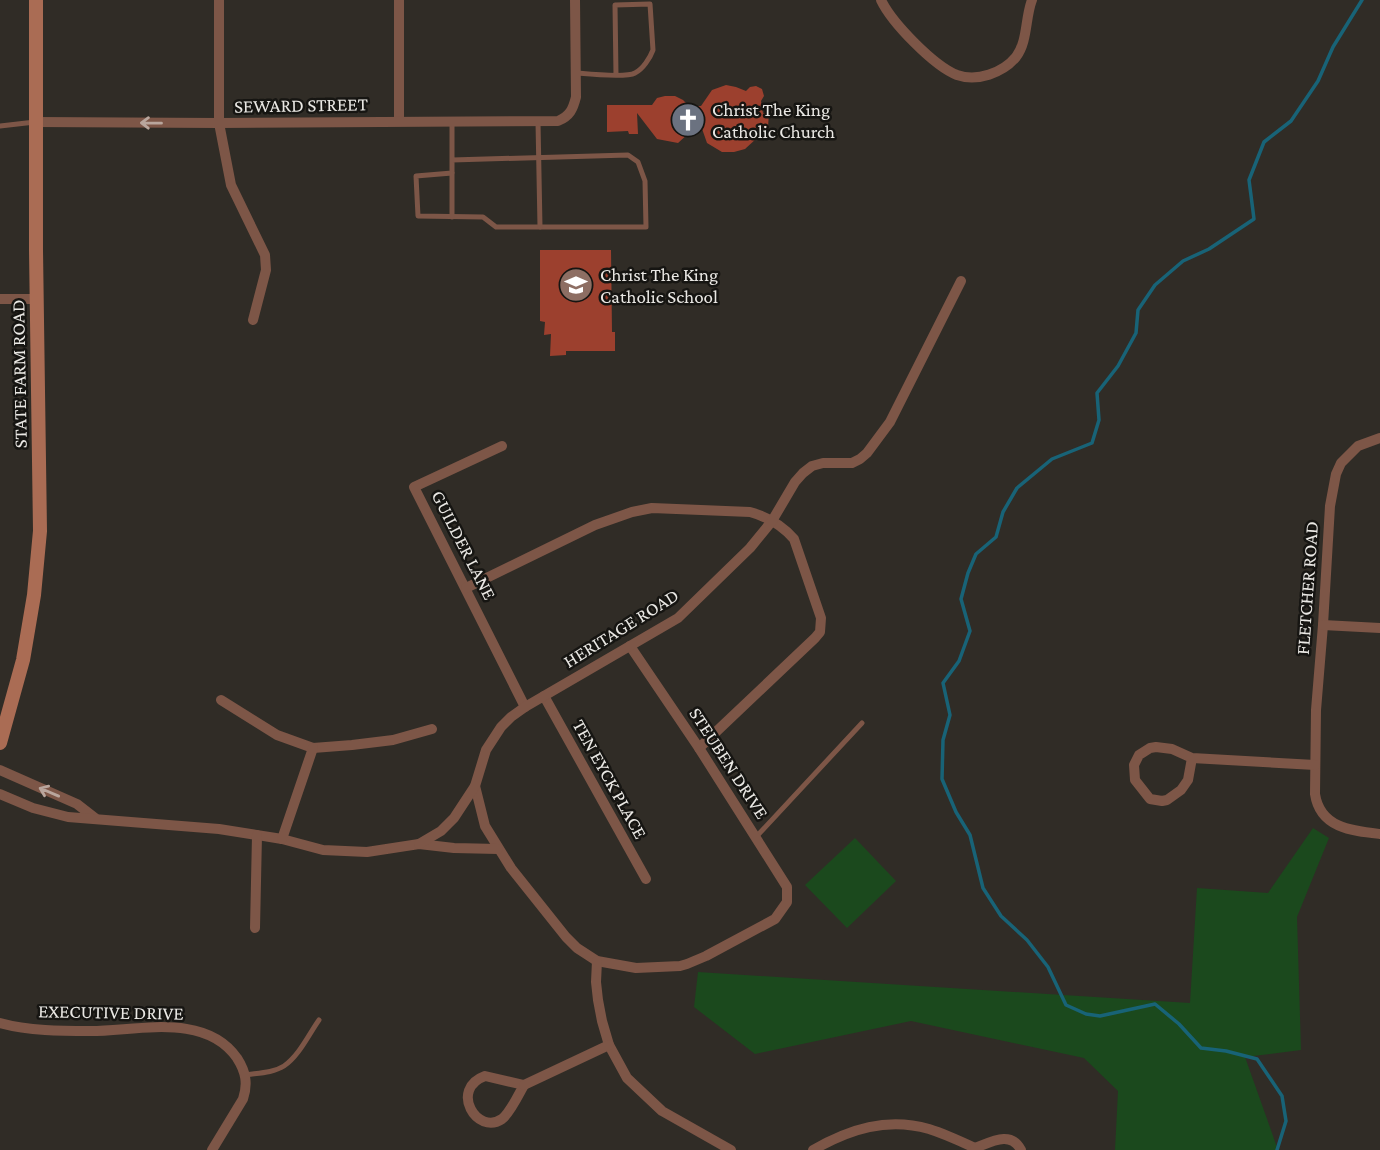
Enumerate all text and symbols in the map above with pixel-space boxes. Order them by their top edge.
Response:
street label: SEWARD STREET [234,93,369,117]
place label: Christ The King Catholic Church [712,99,835,142]
church icon: Christ The King Catholic Church [669,101,707,139]
one-way arrow [140,116,163,129]
place label: Christ The King Catholic School [600,264,718,307]
school or university icon: Christ The King Catholic School [557,266,595,304]
street label: STATE FARM ROAD [7,299,31,449]
street label: GUILDER LANE [427,487,501,603]
street label: FLETCHER ROAD [1292,521,1322,655]
street label: HERITAGE ROAD [560,584,682,672]
street label: STEUBEN DRIVE [685,703,773,823]
street label: TEN EYCK PLACE [569,716,651,842]
one-way arrow [39,785,60,798]
street label: EXECUTIVE DRIVE [38,1000,184,1024]

